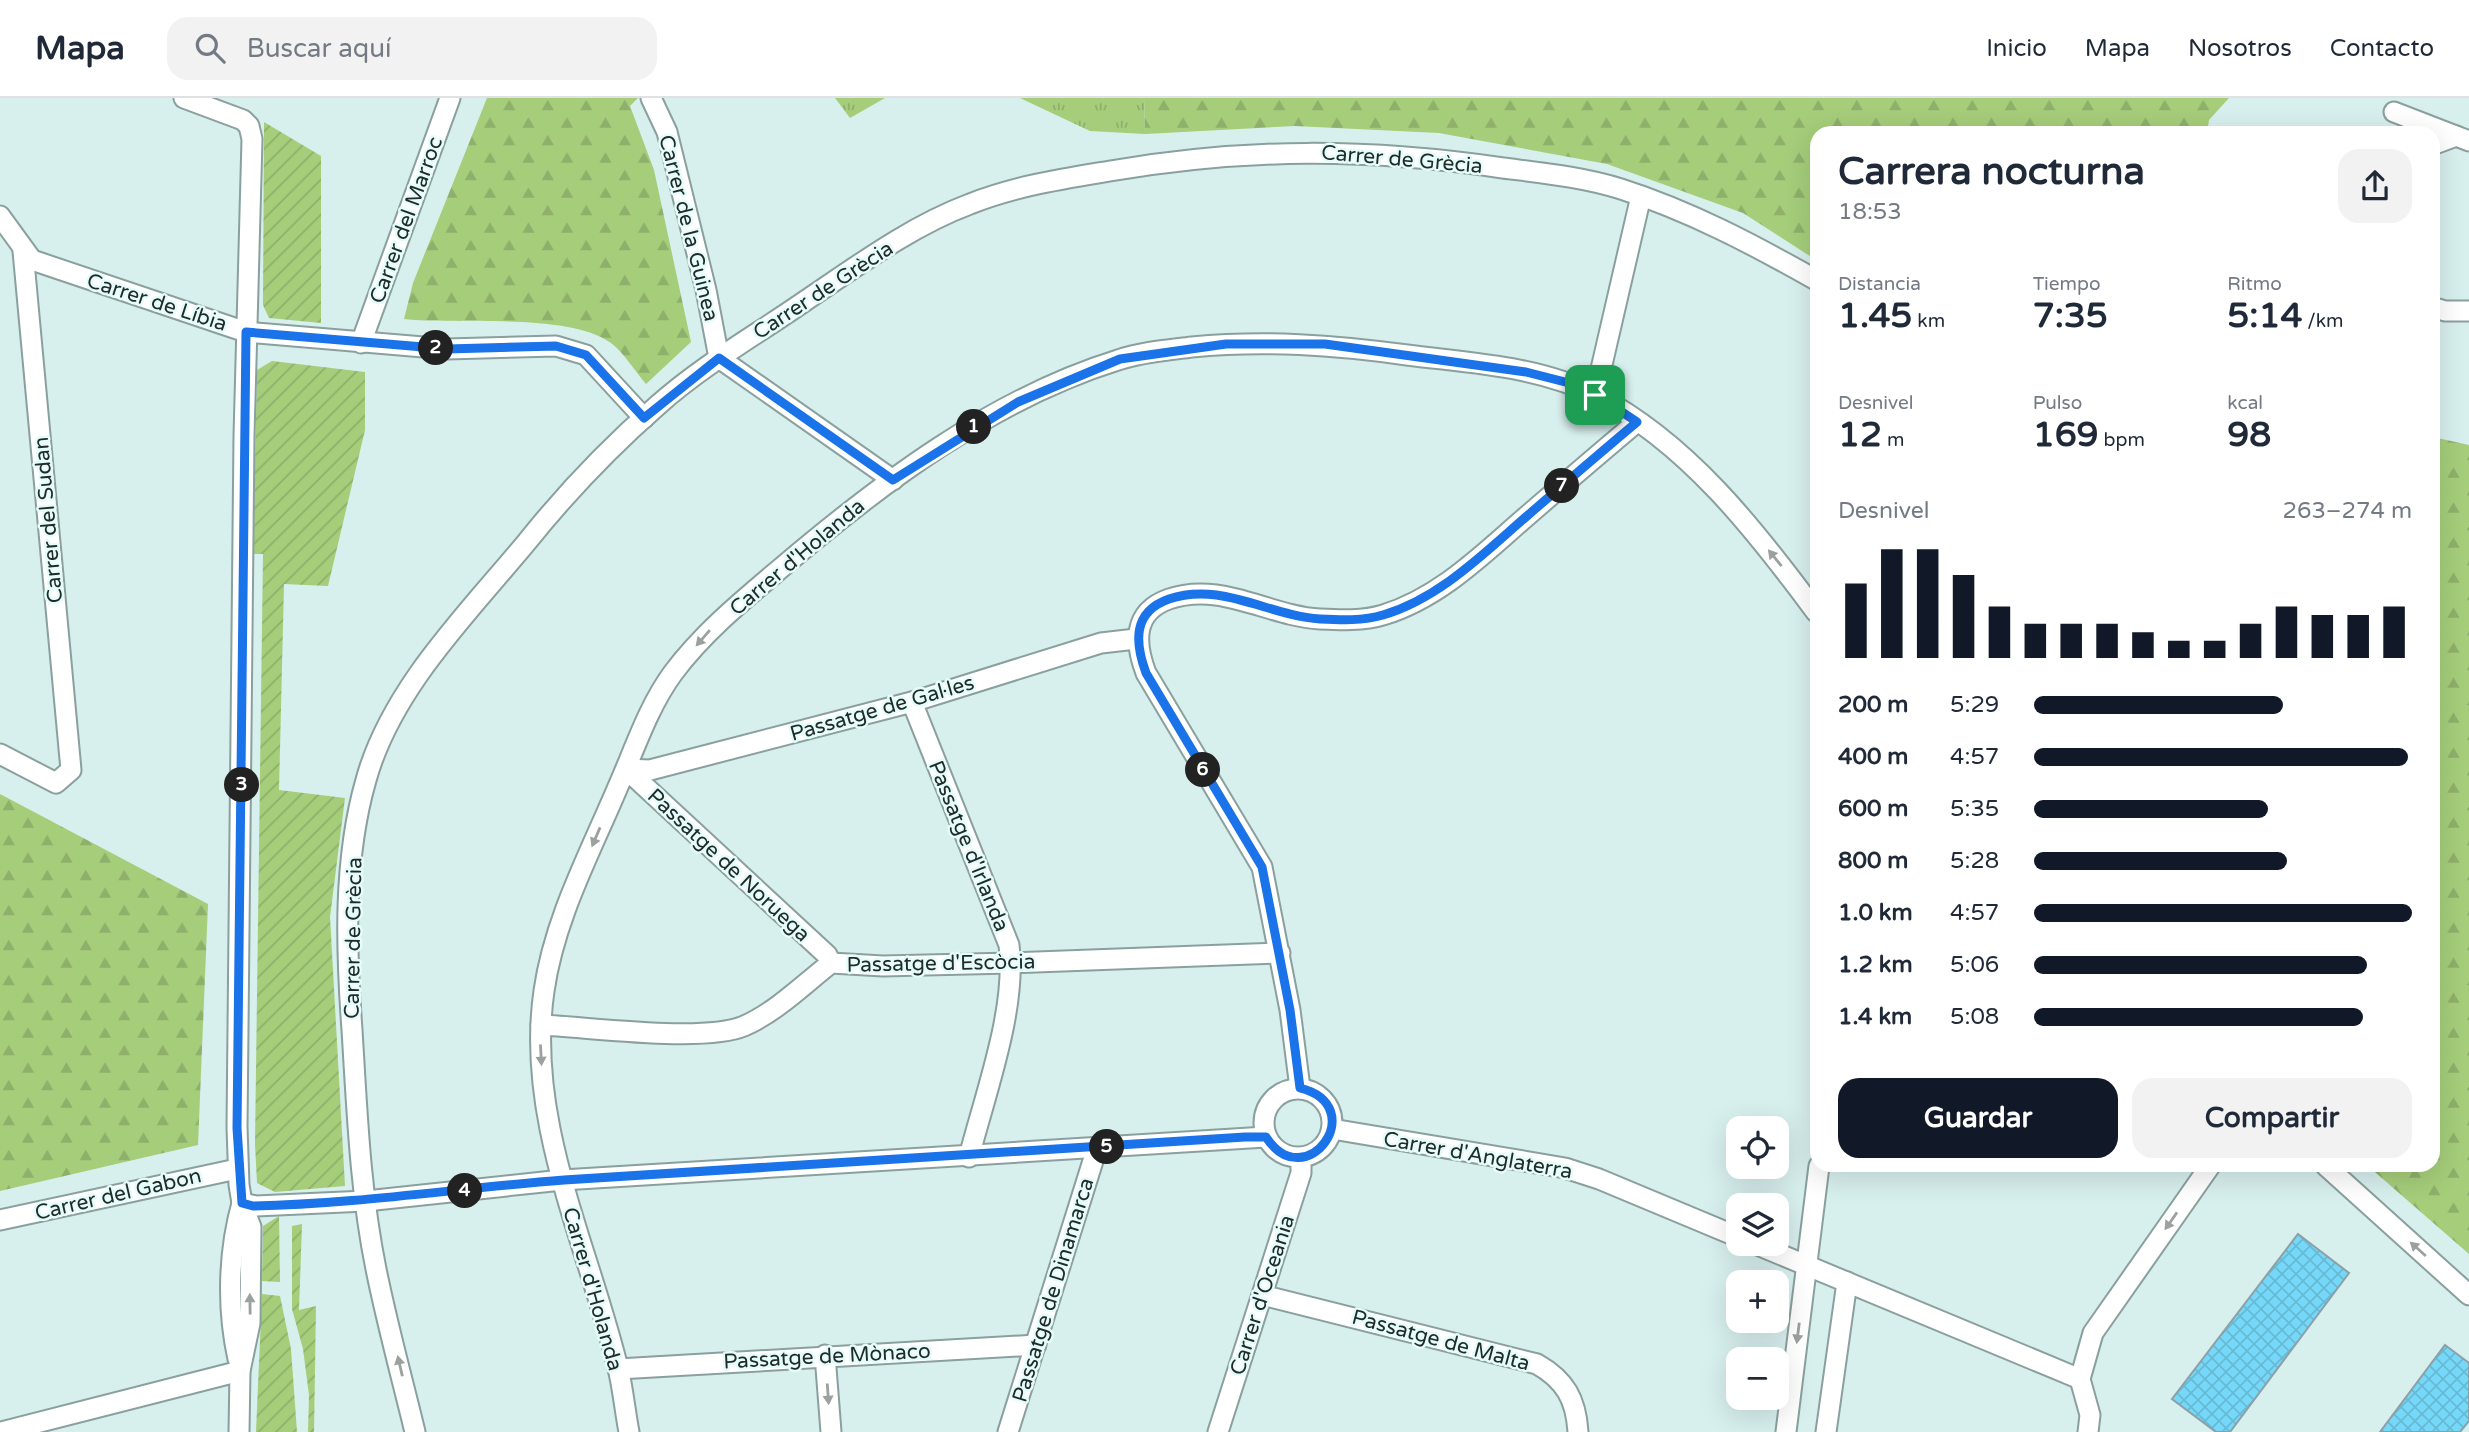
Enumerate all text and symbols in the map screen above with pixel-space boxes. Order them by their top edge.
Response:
search box [167,17,657,80]
text: Mapa [35,29,125,68]
icon: search [191,29,229,67]
text: Buscar aquí [247,33,391,64]
text: Inicio [1986,34,2047,63]
text: Mapa [2085,34,2150,63]
text: Nosotros [2188,34,2292,63]
text: Contacto [2330,34,2434,63]
street label: Carrer de la Guinea [653,132,724,324]
street label: Carrer del Marroc [365,134,448,307]
street label: Carrer de Grècia [1320,140,1484,179]
text: Carrera nocturna [1838,149,2145,195]
button: share [2338,149,2412,223]
text: 18:53 [1838,198,1902,226]
street label: Carrer de Grècia [749,236,898,345]
street label: Carrer de Líbia [84,268,230,337]
text: Distancia [1838,273,1921,295]
text: Tiempo [2033,273,2101,295]
text: Ritmo [2227,273,2282,295]
text: 1.45 [1838,295,1912,337]
text: 7:35 [2033,295,2108,337]
text: 5:14 [2227,295,2302,337]
text: km [1912,310,1945,332]
text: /km [2302,310,2344,332]
pin: 2 [418,330,453,366]
text: 2 [430,336,441,358]
pin [1565,365,1625,425]
icon: arrive [1576,376,1614,414]
text: Desnivel [1838,392,1914,414]
text: Pulso [2033,392,2082,414]
text: kcal [2227,392,2263,414]
pin: 1 [956,410,992,444]
text: 12 [1838,414,1882,456]
text: 169 [2033,414,2099,456]
text: 98 [2227,414,2271,456]
text: 1 [968,415,979,437]
text: m [1882,429,1904,451]
text: bpm [2099,429,2145,451]
street label: Carrer del Sudan [29,436,68,604]
pin: 7 [1544,468,1580,504]
text: 7 [1556,474,1567,496]
street label: Carrer d'Holanda [725,494,870,621]
text: Desnivel [1838,497,1929,525]
text: 263–274 m [2283,497,2412,525]
one-way arrow [1768,549,1783,566]
one-way arrow [695,629,711,647]
street label: Passatge de Gal·les [787,670,977,747]
text: 200 m [1838,691,1908,719]
text: 5:29 [1950,691,1999,719]
text: 400 m [1838,743,1908,771]
text: 4:57 [1950,743,1999,771]
pin: 6 [1186,752,1220,788]
street label: Passatge d'Irlanda [923,757,1014,935]
text: 6 [1197,758,1208,780]
pin: 3 [224,768,260,802]
text: 3 [236,773,247,795]
street label: Passatge de Noruega [642,784,815,947]
text: 600 m [1838,795,1908,823]
text: 5:35 [1950,795,1999,823]
one-way arrow [590,827,602,847]
text: 800 m [1838,847,1908,875]
text: 5:28 [1950,847,1999,875]
street label: Carrer de Grècia [340,857,367,1019]
text: 1.0 km [1838,899,1913,927]
text: 4:57 [1950,899,1999,927]
street label: Passatge d'Escòcia [846,949,1036,978]
text: 1.2 km [1838,951,1913,979]
text: 5:06 [1950,951,1999,979]
text: 1.4 km [1838,1003,1912,1031]
text: 5:08 [1950,1003,1999,1031]
one-way arrow [536,1044,547,1066]
button: Guardar [1838,1078,2118,1158]
button: Compartir [2132,1078,2412,1158]
map controls [1726,1116,1789,1410]
button: locate [1726,1116,1789,1179]
street label: Carrer d'Anglaterra [1381,1127,1574,1184]
pin: 5 [1090,1130,1124,1164]
text: 5 [1101,1135,1112,1157]
street label: Carrer del Gabon [33,1163,204,1226]
pin: 4 [448,1174,482,1208]
street label: Passatge de Dinamarca [1007,1175,1100,1405]
text: 4 [459,1179,470,1201]
button: layers [1726,1193,1789,1256]
street label: Carrer d'Holanda [557,1205,628,1374]
street label: Carrer d'Oceania [1225,1212,1300,1378]
one-way arrow [2164,1212,2178,1230]
one-way arrow [2410,1242,2427,1258]
button: + [1726,1270,1789,1333]
one-way arrow [244,1292,256,1314]
street label: Passatge de Malta [1349,1305,1533,1376]
one-way arrow [1793,1322,1804,1344]
street label: Passatge de Mònaco [723,1339,931,1374]
button: − [1726,1347,1789,1410]
one-way arrow [394,1355,405,1377]
one-way arrow [823,1383,834,1405]

